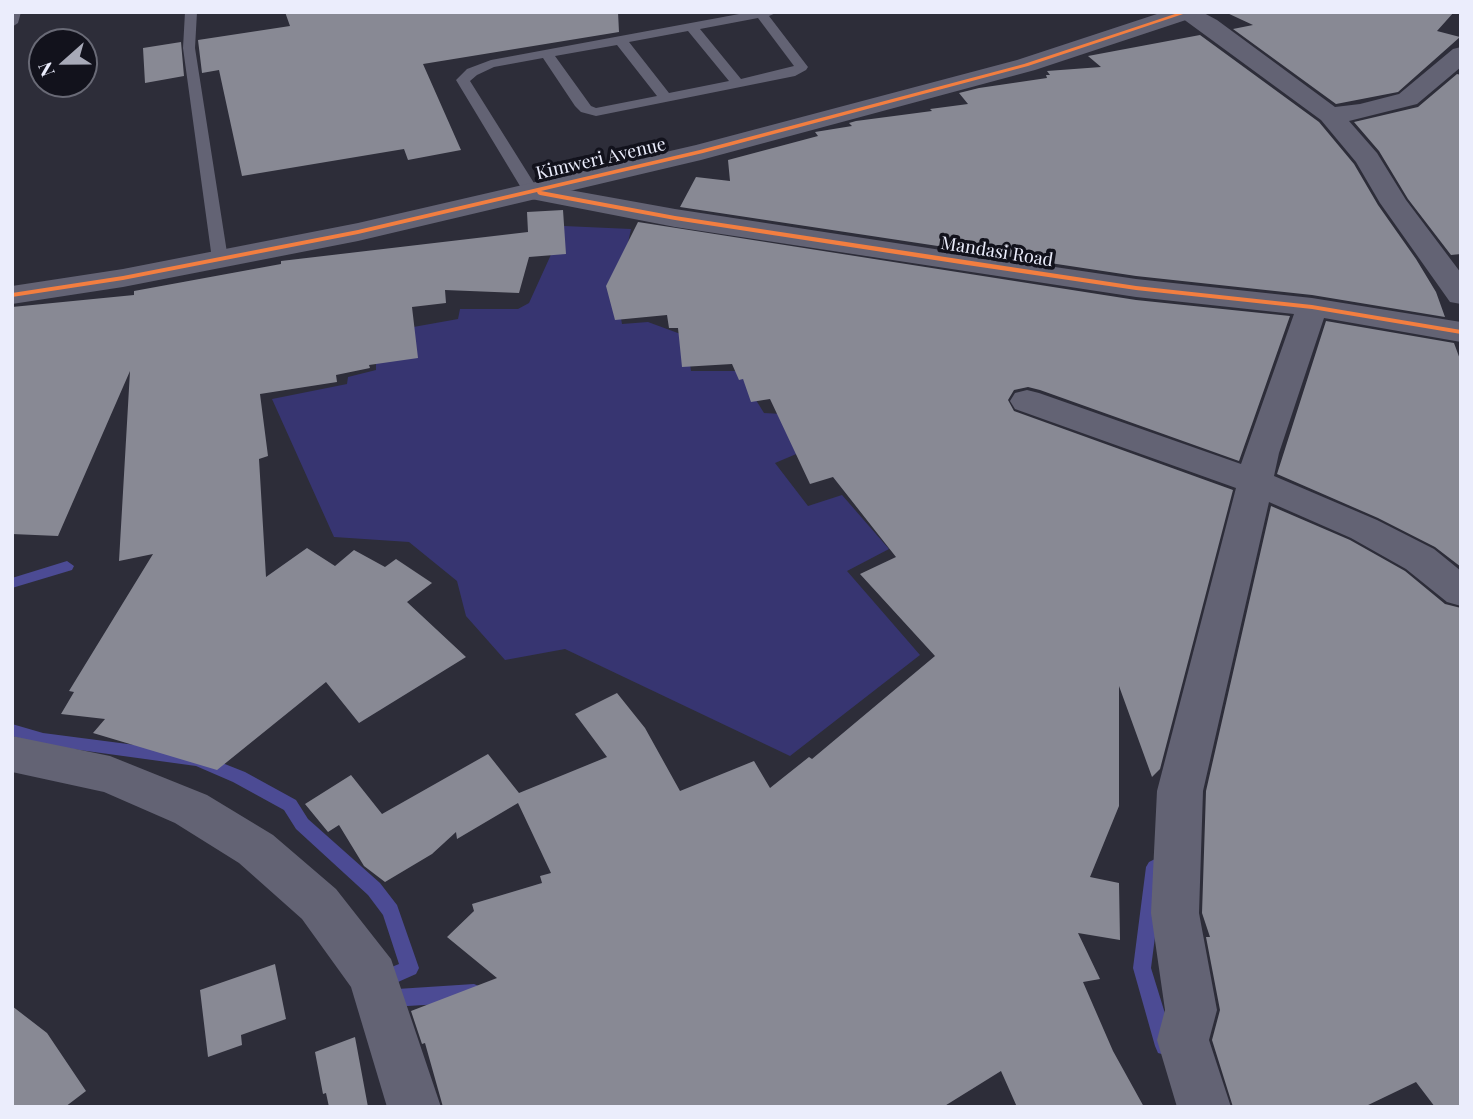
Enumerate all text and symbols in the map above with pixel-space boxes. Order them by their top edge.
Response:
north arrow [28,28,98,98]
text: N [31,59,60,81]
street label: Kimweri Avenue [534,134,668,184]
street label: Mandasi Road [939,232,1055,272]

